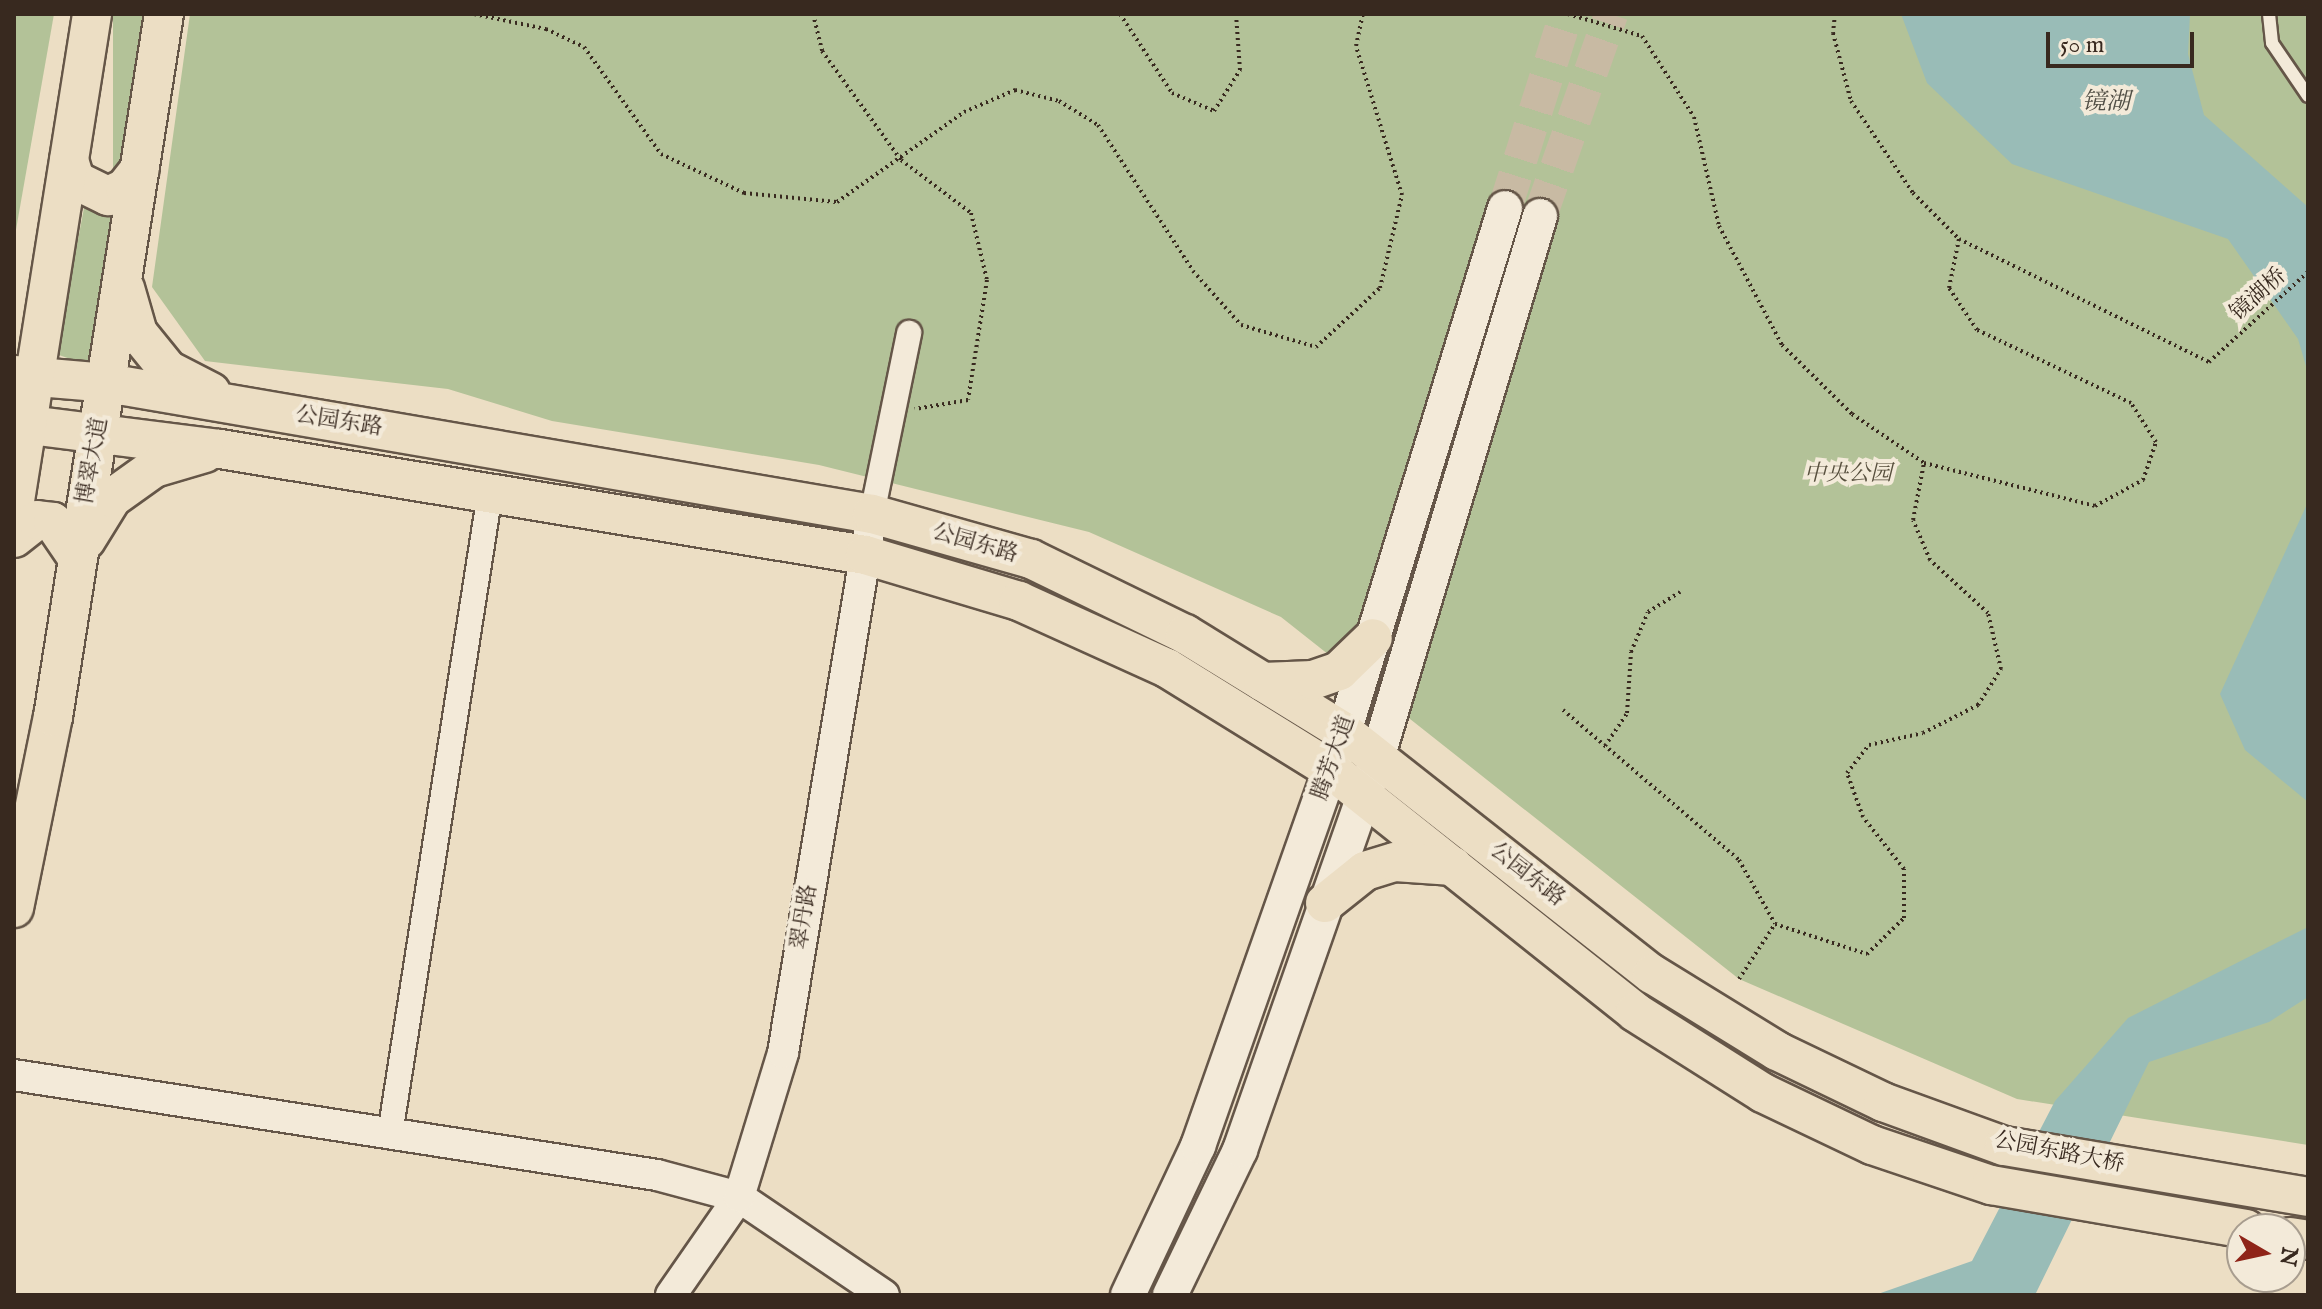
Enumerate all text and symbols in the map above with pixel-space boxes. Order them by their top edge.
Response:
scale bar [2050,16,2198,66]
text: 50 m [2060,30,2104,61]
water label: 镜湖 [2082,89,2130,117]
street label: 镜湖桥 [2226,263,2292,327]
street label: 公园东路 [293,402,385,442]
street label: 博翠大道 [72,415,114,507]
park label: 中央公园 [1804,462,1892,488]
street label: 公园东路 [929,519,1021,569]
street label: 腾芳大道 [1307,712,1361,804]
street label: 公园东路 [1484,838,1570,912]
street label: 翠丹路 [787,882,823,952]
street label: 公园东路大桥 [1992,1127,2126,1179]
north arrow [2226,1213,2306,1293]
text: N [2272,1245,2303,1268]

